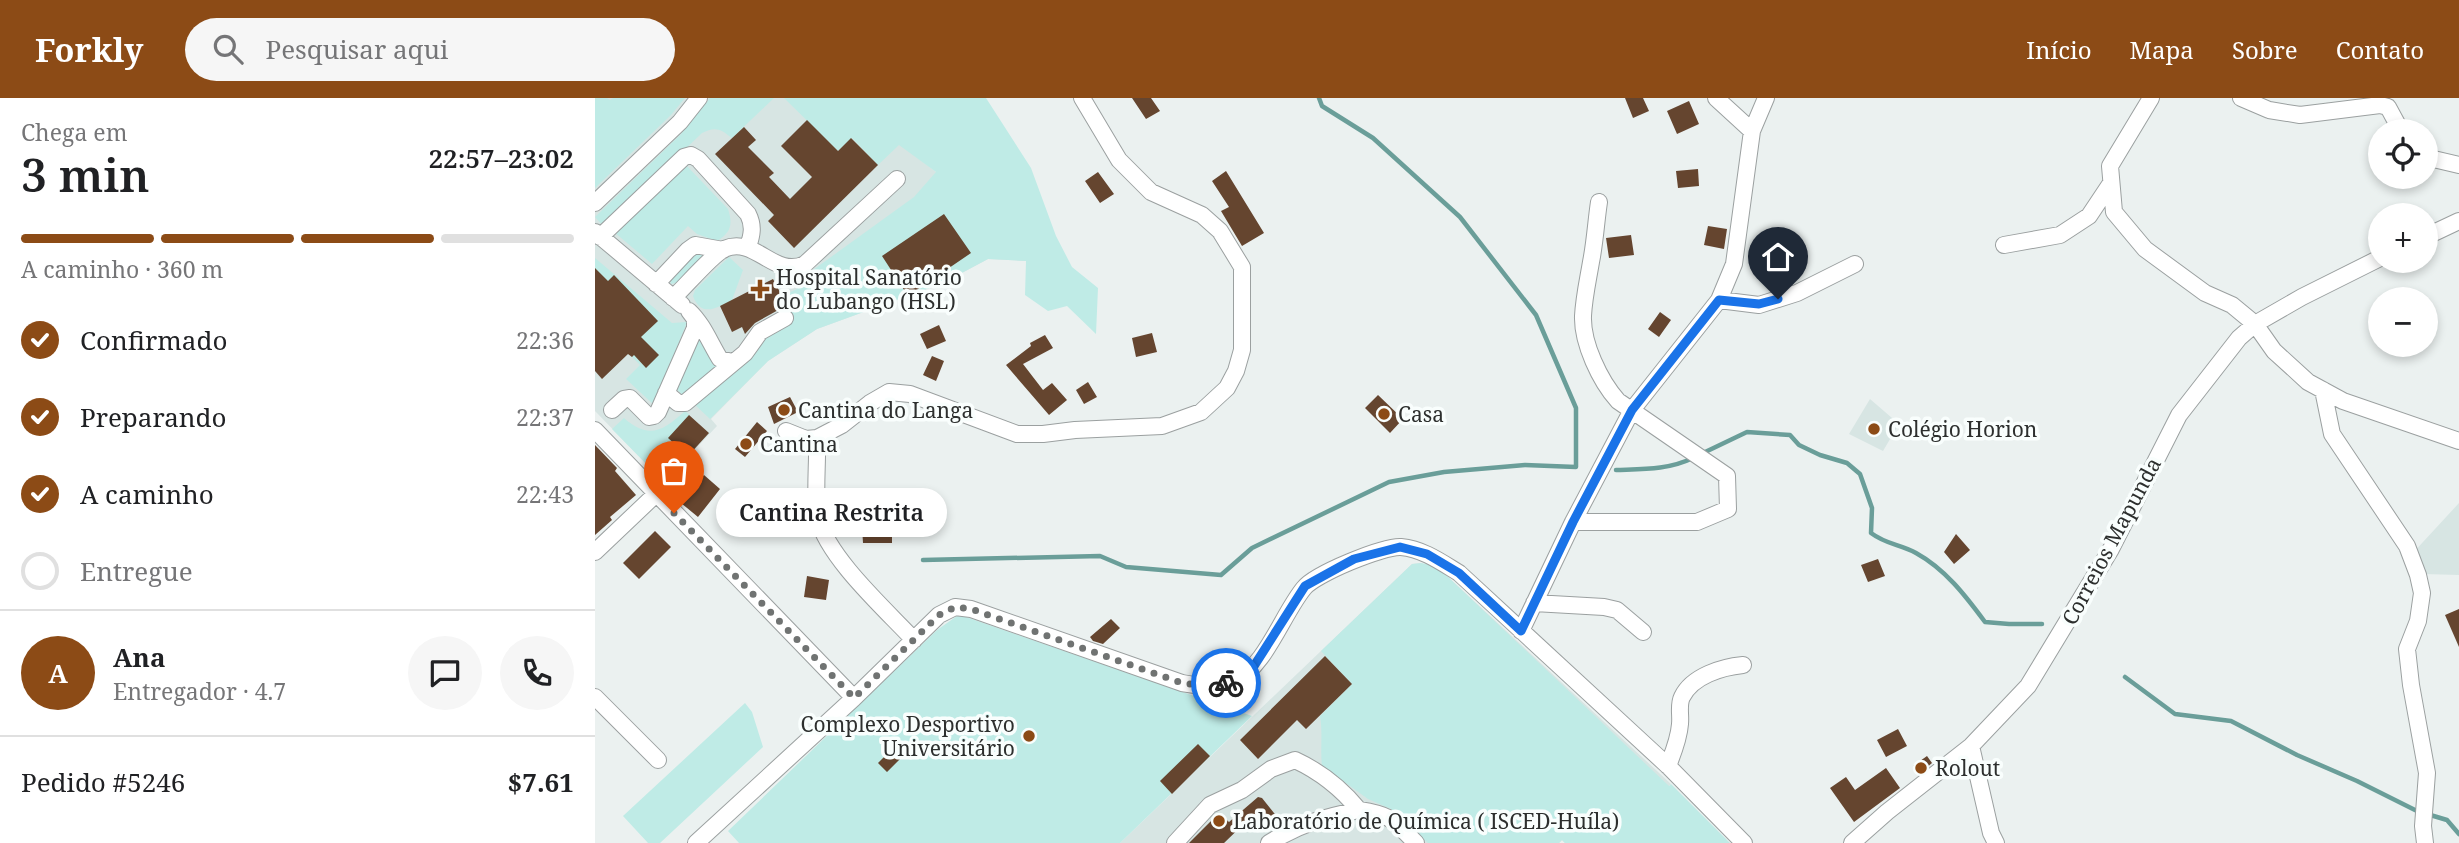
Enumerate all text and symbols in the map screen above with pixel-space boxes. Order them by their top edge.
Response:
search box [185,18,675,81]
text: Forkly [35,27,143,72]
icon: search [209,30,247,68]
text: Pesquisar aqui [265,31,448,67]
text: Início [2026,33,2092,66]
text: Mapa [2130,33,2194,66]
text: Sobre [2232,33,2298,66]
text: Contato [2336,33,2424,66]
text: Chega em [21,116,127,148]
map controls [2368,119,2438,357]
button: locate [2368,119,2438,189]
text: 22:57–23:02 [428,140,574,176]
text: 3 min [21,143,149,205]
button: + [2368,203,2438,273]
pin [1748,227,1808,299]
icon: home [1759,238,1797,276]
text: A caminho · 360 m [21,253,223,285]
place label: Hospital Sanatório do Lubango (HSL) [776,263,962,315]
marker: Hospital Sanatório do Lubango (HSL) [750,279,770,299]
button: − [2368,287,2438,357]
icon: check [21,321,59,359]
text: Confirmado [80,322,227,358]
text: 22:36 [516,324,574,356]
place label: Cantina do Langa [798,396,973,424]
icon: check [21,398,59,436]
text: Preparando [80,399,227,435]
place label: Casa [1398,400,1444,428]
text: 22:37 [516,401,574,433]
marker: Cantina do Langa [776,402,792,418]
marker: Casa [1376,406,1392,422]
place label: Colégio Horion [1888,415,2037,443]
marker: Colégio Horion [1866,421,1882,437]
place label: Cantina [760,430,838,458]
marker: Cantina [738,436,754,452]
pin [644,441,704,513]
icon: bag [655,452,693,490]
street label: Correios Mapunda [2055,452,2167,630]
icon: check [21,475,59,513]
text: A caminho [80,476,214,512]
text: 22:43 [516,478,574,510]
callout: Cantina Restrita [716,488,947,538]
text: Cantina Restrita [739,496,924,528]
text: Entregue [80,553,193,589]
button: chat [408,636,482,710]
button: phone [500,636,574,710]
text: Ana [113,639,166,675]
courier [1191,648,1261,718]
text: A [48,655,68,691]
icon: bike [1207,664,1245,702]
text: Entregador · 4.7 [113,675,286,707]
place label: Complexo Desportivo Universitário [801,710,1015,762]
marker: Complexo Desportivo Universitário [1021,728,1037,744]
place label: Rolout [1935,754,2000,782]
marker: Rolout [1913,760,1929,776]
text: Pedido #5246 [21,764,185,800]
text: $7.61 [508,764,574,800]
place label: Laboratório de Química ( ISCED-Huíla) [1233,807,1619,835]
marker: Laboratório de Química ( ISCED-Huíla) [1211,813,1227,829]

